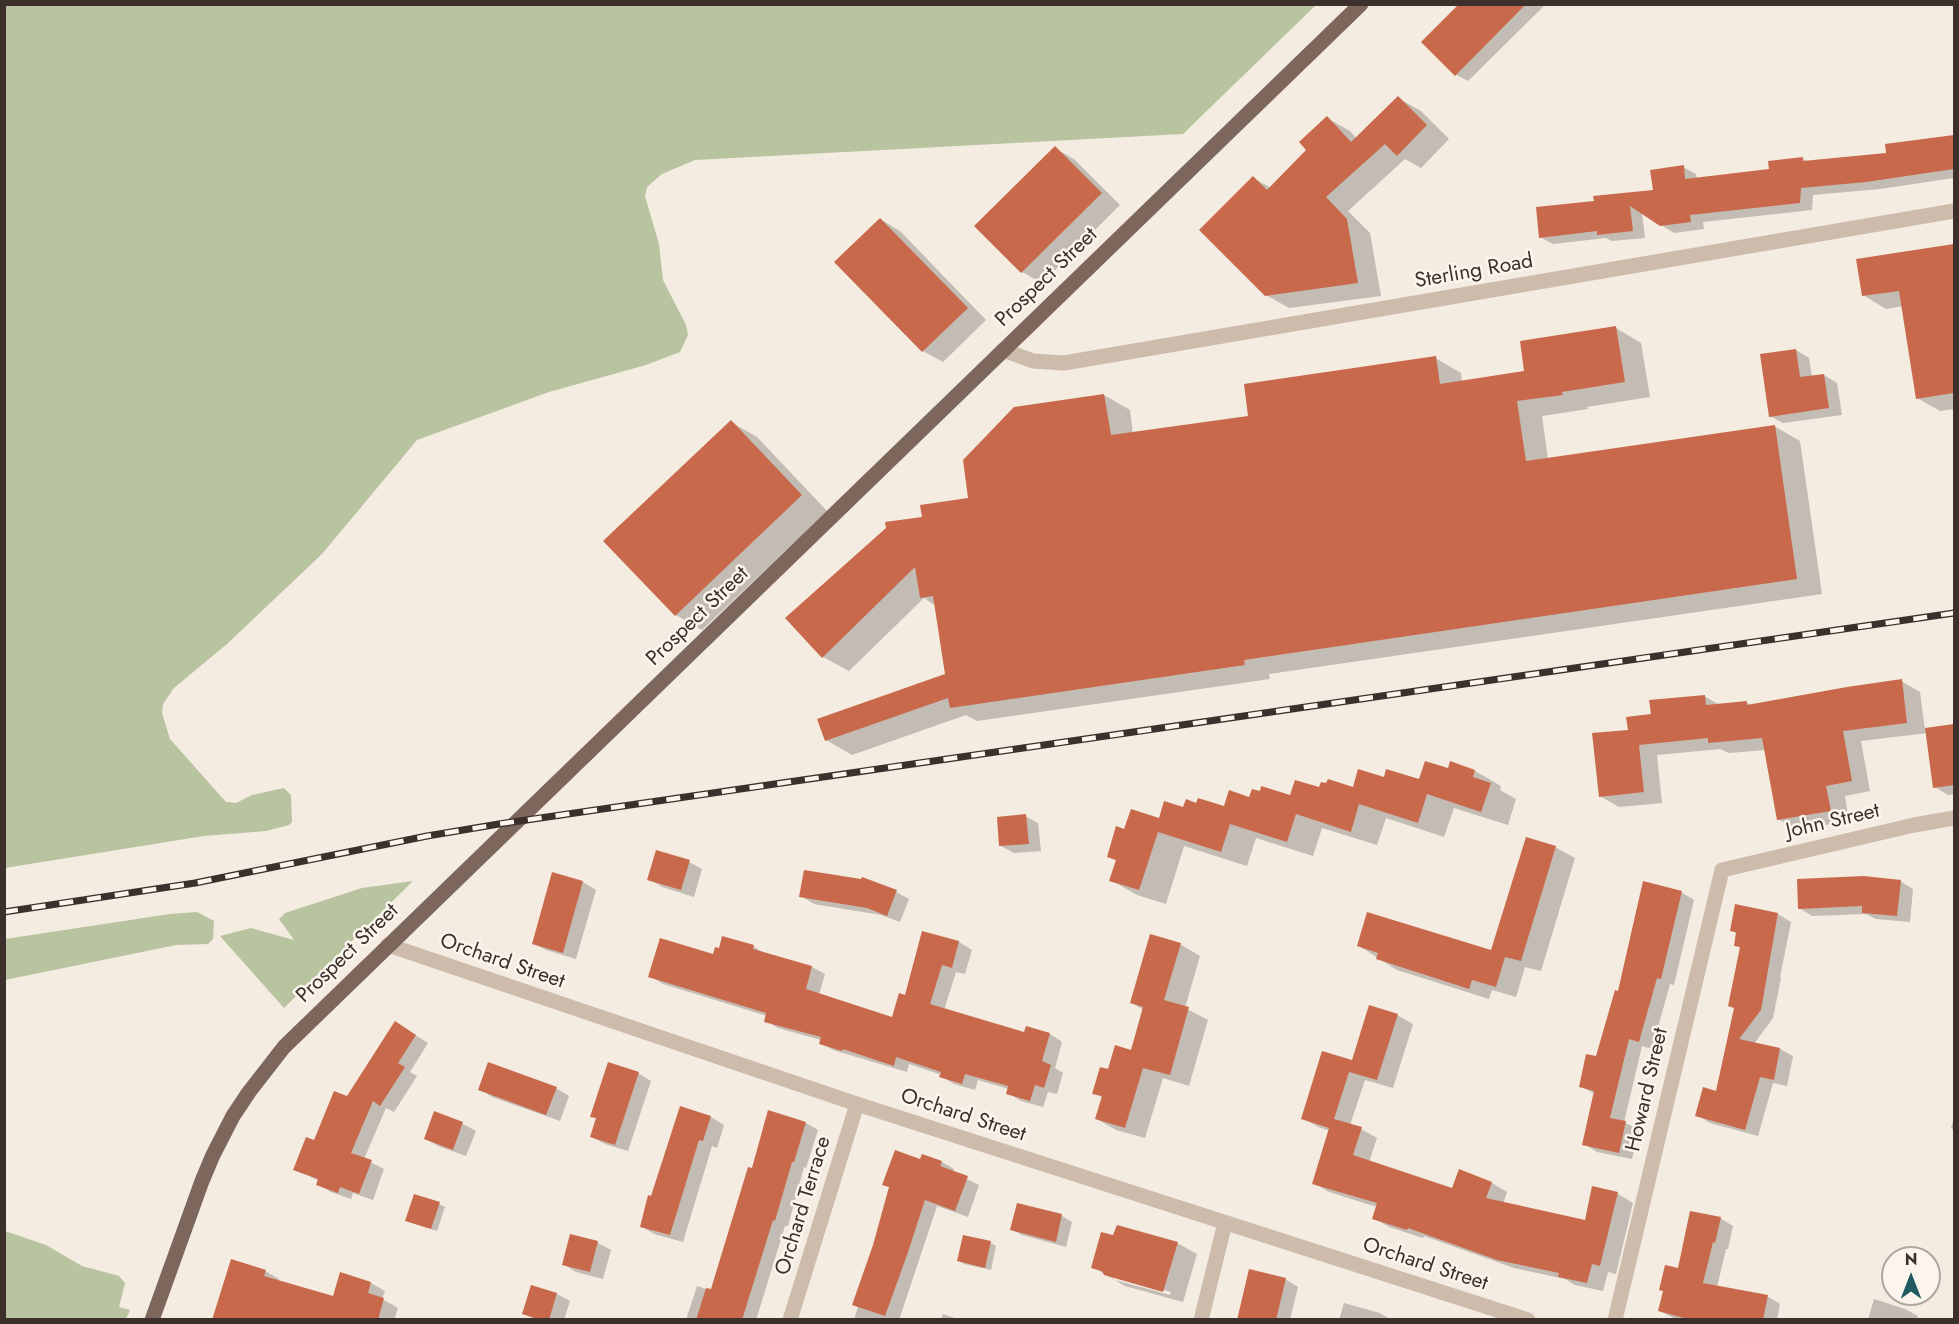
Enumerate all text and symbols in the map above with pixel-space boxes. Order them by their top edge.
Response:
street label: Prospect Street [991,223,1103,333]
street label: Sterling Road [1413,249,1535,295]
street label: Prospect Street [642,562,754,672]
street label: John Street [1784,799,1882,845]
street label: Prospect Street [292,899,404,1009]
street label: Orchard Street [436,929,568,995]
street label: Howard Street [1622,1026,1674,1154]
street label: Orchard Street [897,1084,1029,1148]
street label: Orchard Terrace [771,1133,837,1279]
street label: Orchard Street [1359,1233,1491,1297]
north arrow [1881,1246,1941,1306]
text: N [1905,1248,1917,1271]

